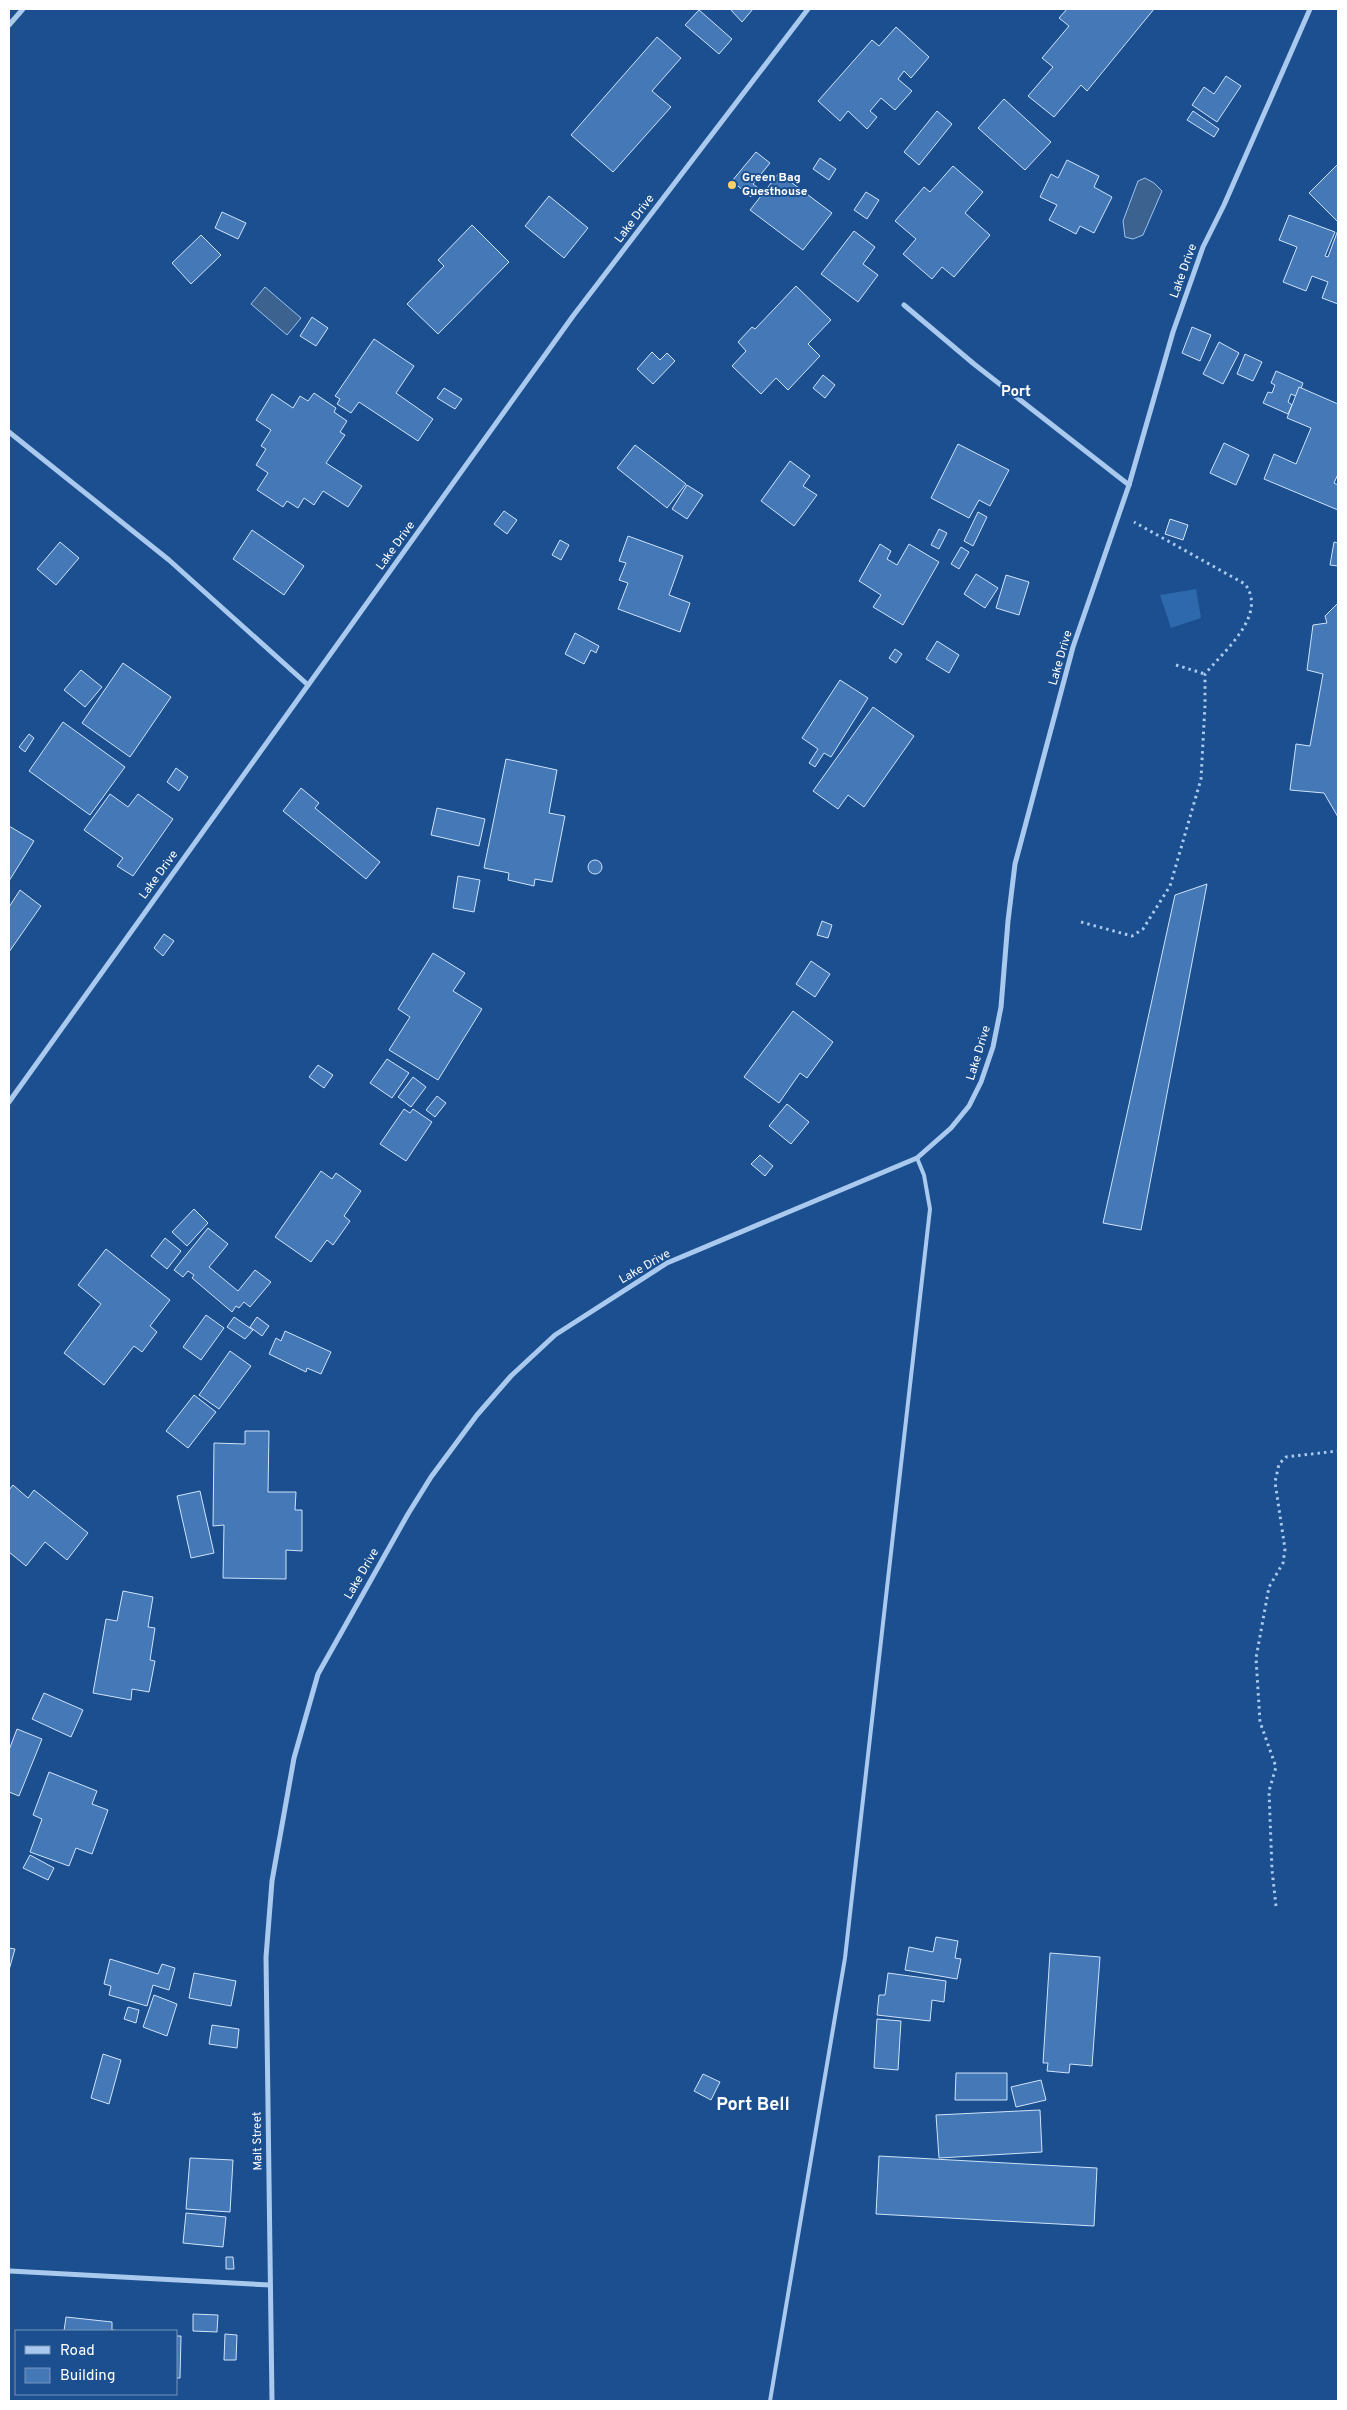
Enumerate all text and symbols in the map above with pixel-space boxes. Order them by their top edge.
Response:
place label: Green Bag Guesthouse [742,170,808,200]
marker: Green Bag Guesthouse [726,179,738,191]
street label: Lake Drive [612,192,658,246]
street label: Lake Drive [1167,242,1201,300]
district label: Port [1001,383,1031,402]
street label: Lake Drive [373,518,419,574]
street label: Lake Drive [1045,629,1077,687]
street label: Lake Drive [136,847,182,903]
street label: Lake Drive [963,1024,995,1082]
street label: Lake Drive [616,1246,674,1288]
street label: Lake Drive [341,1545,383,1603]
district label: Port Bell [716,2094,790,2117]
street label: Malt Street [249,2111,267,2171]
legend [15,2330,178,2395]
text: Road [60,2342,95,2361]
text: Building [60,2367,115,2386]

